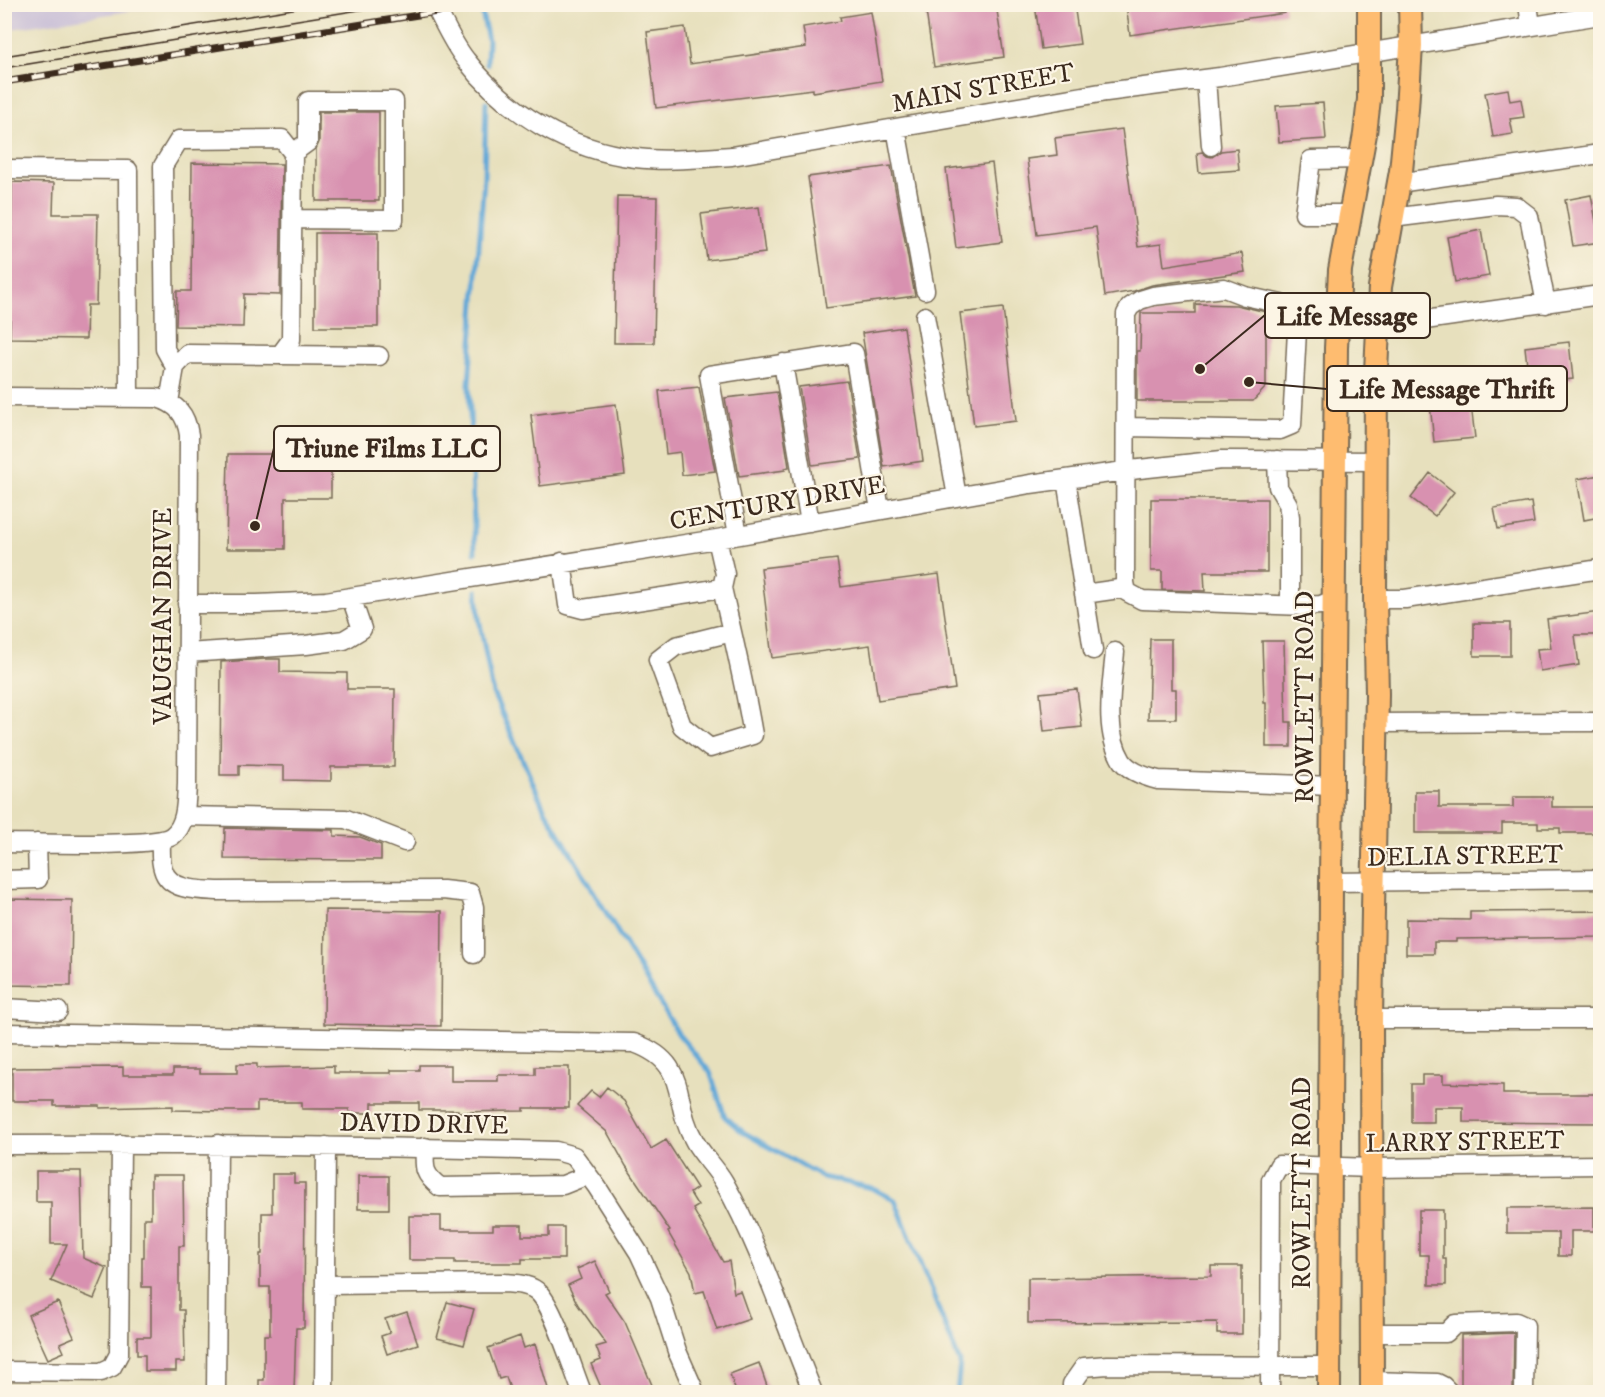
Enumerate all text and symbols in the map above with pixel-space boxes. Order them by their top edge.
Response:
street label: MAIN STREET [889,56,1078,121]
callout: Life Message [1265,293,1430,338]
text: Life Message [1276,300,1418,334]
callout: Life Message Thrift [1327,366,1567,411]
text: Life Message Thrift [1339,373,1555,407]
callout: Triune Films LLC [274,426,500,471]
text: Triune Films LLC [285,432,488,466]
street label: CENTURY DRIVE [667,468,887,539]
street label: VAUGHAN DRIVE [147,508,180,725]
street label: ROWLETT ROAD [1289,591,1322,803]
street label: DELIA STREET [1367,838,1564,875]
street label: ROWLETT ROAD [1286,1077,1319,1289]
street label: DAVID DRIVE [339,1107,509,1142]
street label: LARRY STREET [1365,1124,1565,1161]

